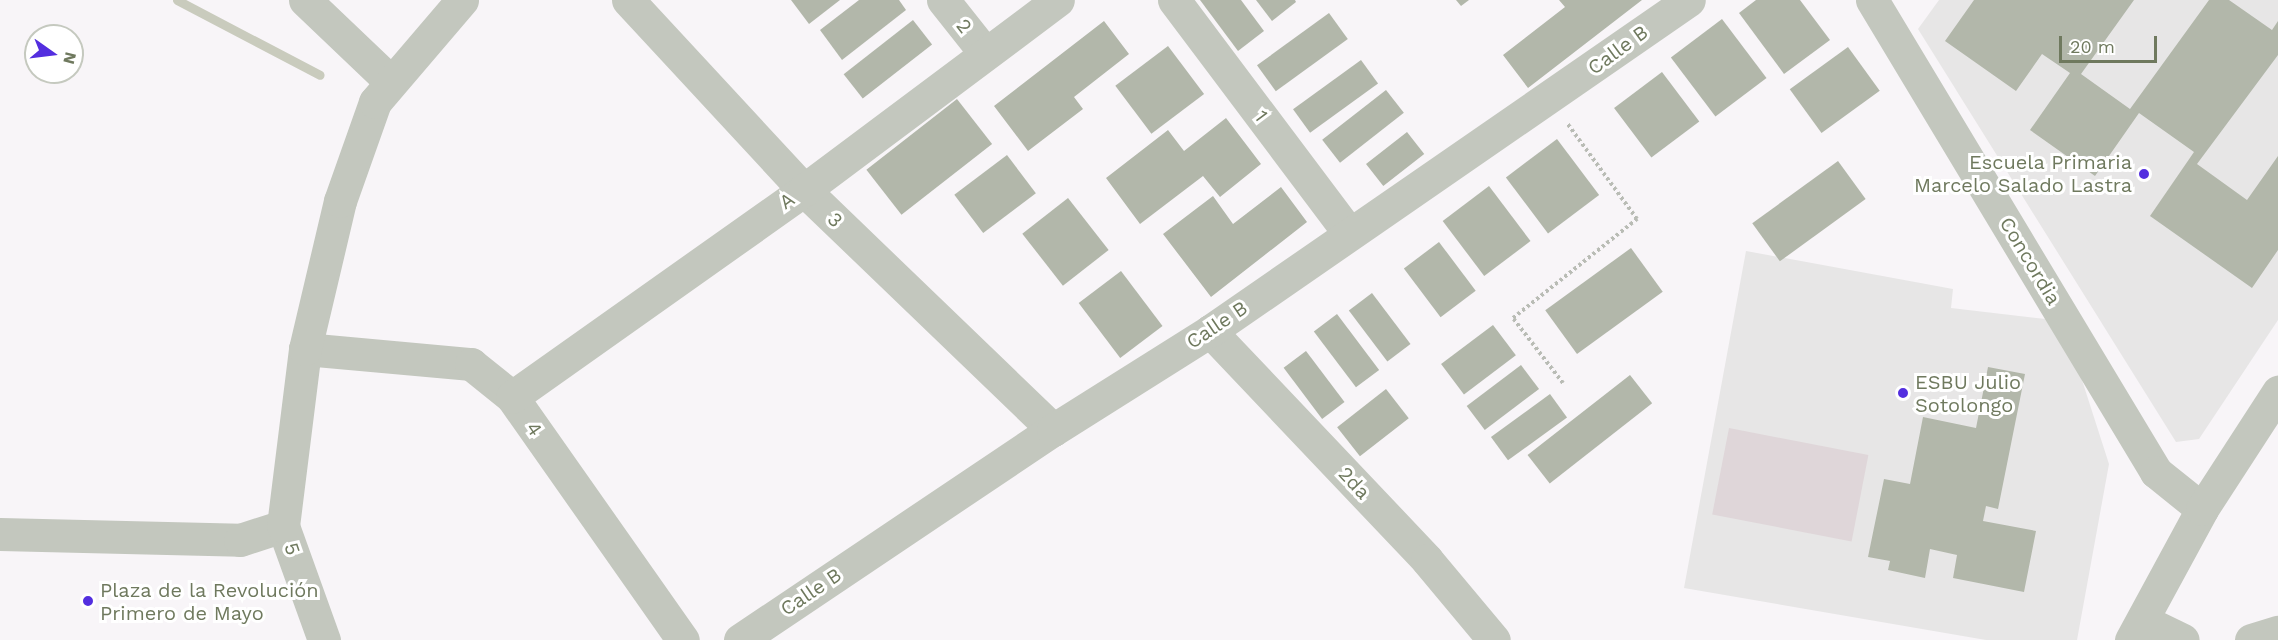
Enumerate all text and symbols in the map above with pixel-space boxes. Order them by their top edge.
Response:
street label: 2 [951,14,977,38]
street label: Calle B [1583,20,1653,80]
north arrow [24,24,84,84]
scale bar [2062,24,2160,62]
text: 20 m [2070,36,2115,57]
text: N [59,50,81,66]
street label: 1 [1249,106,1273,126]
place label: Escuela Primaria Marcelo Salado Lastra [1914,150,2132,197]
marker: Escuela Primaria Marcelo Salado Lastra [2137,167,2151,181]
street label: A [775,187,799,215]
street label: 3 [822,207,848,233]
street label: Concordia [1994,213,2066,309]
street label: Calle B [1182,296,1252,354]
place label: ESBU Julio Sotolongo [1915,370,2022,417]
marker: ESBU Julio Sotolongo [1896,386,1910,400]
street label: 4 [521,417,547,441]
street label: 2da [1333,462,1375,504]
street label: 5 [279,540,305,558]
street label: Calle B [776,563,846,621]
place label: Plaza de la Revolución Primero de Mayo [100,578,320,625]
marker: Plaza de la Revolución Primero de Mayo [81,594,95,608]

